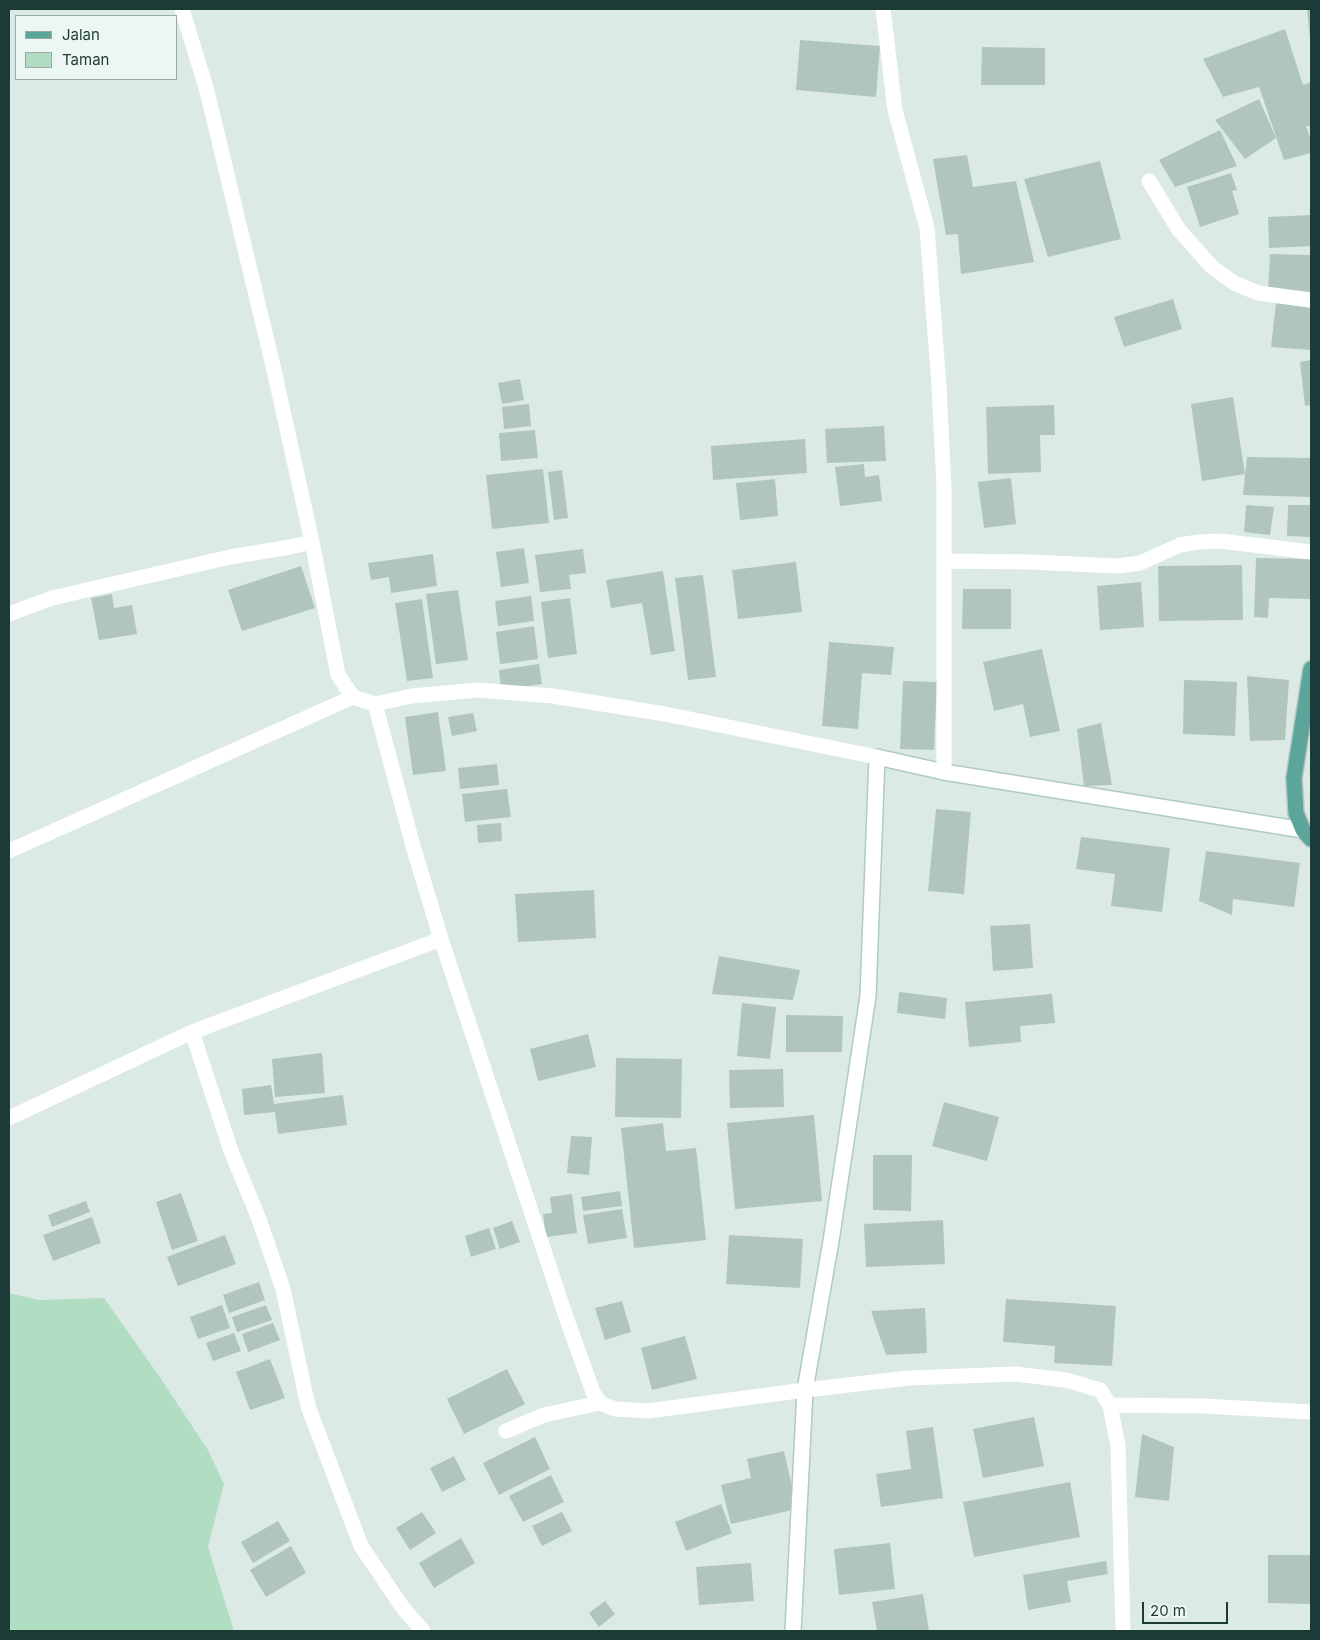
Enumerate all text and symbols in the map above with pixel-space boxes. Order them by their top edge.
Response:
legend [15,15,178,80]
text: Jalan [62,25,100,44]
text: Taman [62,50,109,69]
scale bar [1145,1592,1231,1624]
text: 20 m [1150,1601,1186,1620]

